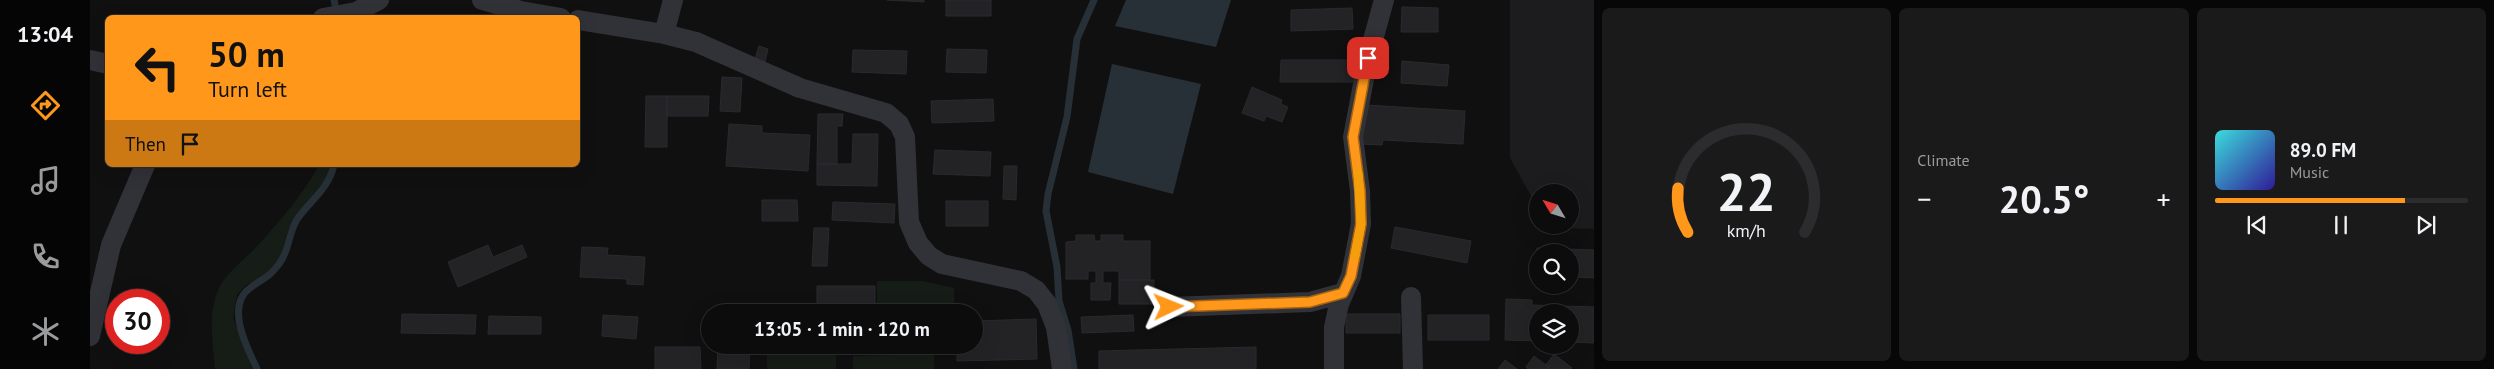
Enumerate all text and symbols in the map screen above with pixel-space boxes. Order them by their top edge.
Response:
text: 13:04 [17,20,73,48]
text: 50 m [208,31,285,77]
icon: left [125,35,190,100]
pin [1347,37,1389,79]
icon: arrive [1354,44,1382,72]
text: Turn left [208,75,287,103]
icon: directions [28,88,63,123]
icon: arrive [176,130,204,158]
text: Then [125,132,166,156]
text: 89.0 FM [2290,138,2356,162]
text: Climate [1917,150,1970,170]
text: 22 [1717,158,1776,225]
text: Music [2290,162,2329,182]
icon: music [28,163,63,198]
text: 20.5° [1999,174,2089,223]
text: − [1917,180,1931,217]
text: + [2157,180,2171,217]
north arrow [1529,184,1579,234]
map controls [1529,184,1579,354]
icon: previous [2243,211,2271,239]
icon: pause [2327,211,2355,239]
icon: next [2412,211,2440,239]
text: km/h [1727,219,1766,242]
icon: phone [28,239,63,274]
button: search [1529,244,1579,294]
position arrow [1142,280,1194,332]
speed limit sign: 30 [105,289,170,354]
button: layers [1529,304,1579,354]
icon: climate [28,314,63,349]
text: 13:05 · 1 min · 120 m [754,317,930,341]

